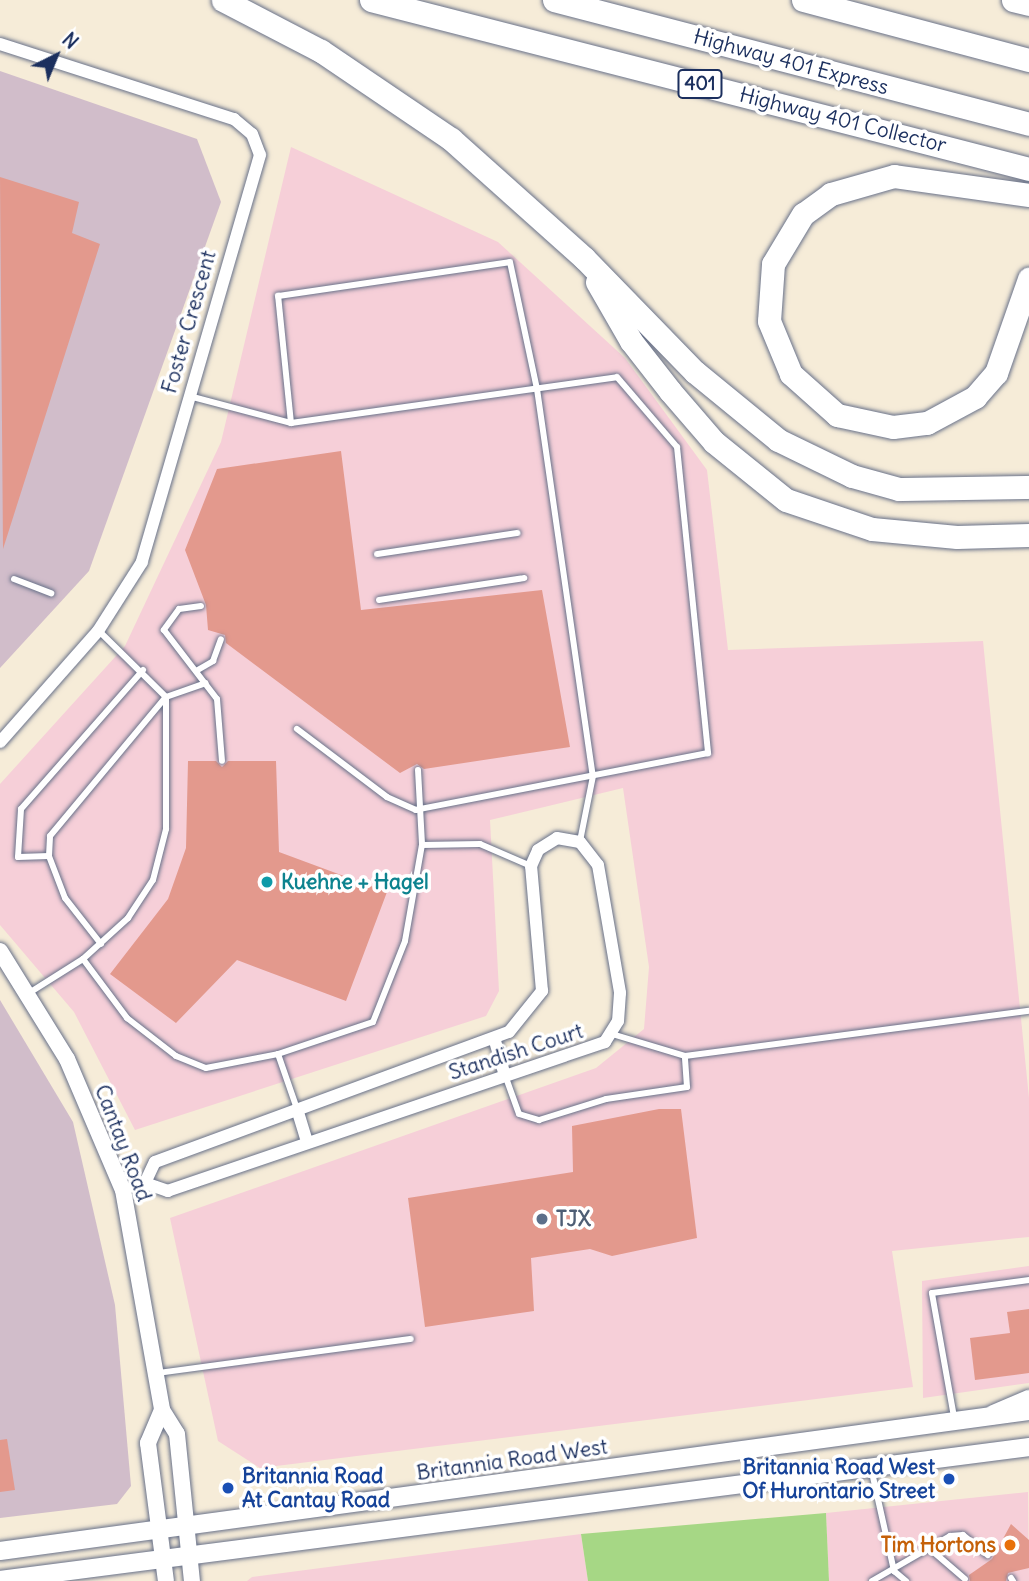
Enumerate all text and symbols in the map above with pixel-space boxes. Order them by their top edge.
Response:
north arrow [21,21,91,91]
street label: Highway 401 Express [691,24,891,100]
text: N [57,27,83,54]
road number: 401 [677,68,723,100]
street label: Highway 401 Collector [737,82,949,158]
street label: Foster Crescent [157,248,221,396]
place label: Kuehne + Hagel [281,869,429,895]
marker: Kuehne + Hagel [259,874,275,890]
street label: Standish Court [446,1018,586,1086]
street label: Cantay Road [89,1081,157,1205]
place label: TJX [556,1206,591,1232]
marker: TJX [534,1211,550,1227]
street label: Britannia Road West [415,1434,609,1486]
place label: Britannia Road West Of Hurontario Street [742,1454,935,1504]
place label: Britannia Road At Cantay Road [242,1463,390,1513]
marker: Britannia Road West Of Hurontario Street [941,1471,957,1487]
marker: Britannia Road At Cantay Road [220,1480,236,1496]
place label: Tim Hortons [881,1532,996,1558]
marker: Tim Hortons [1002,1537,1018,1553]

